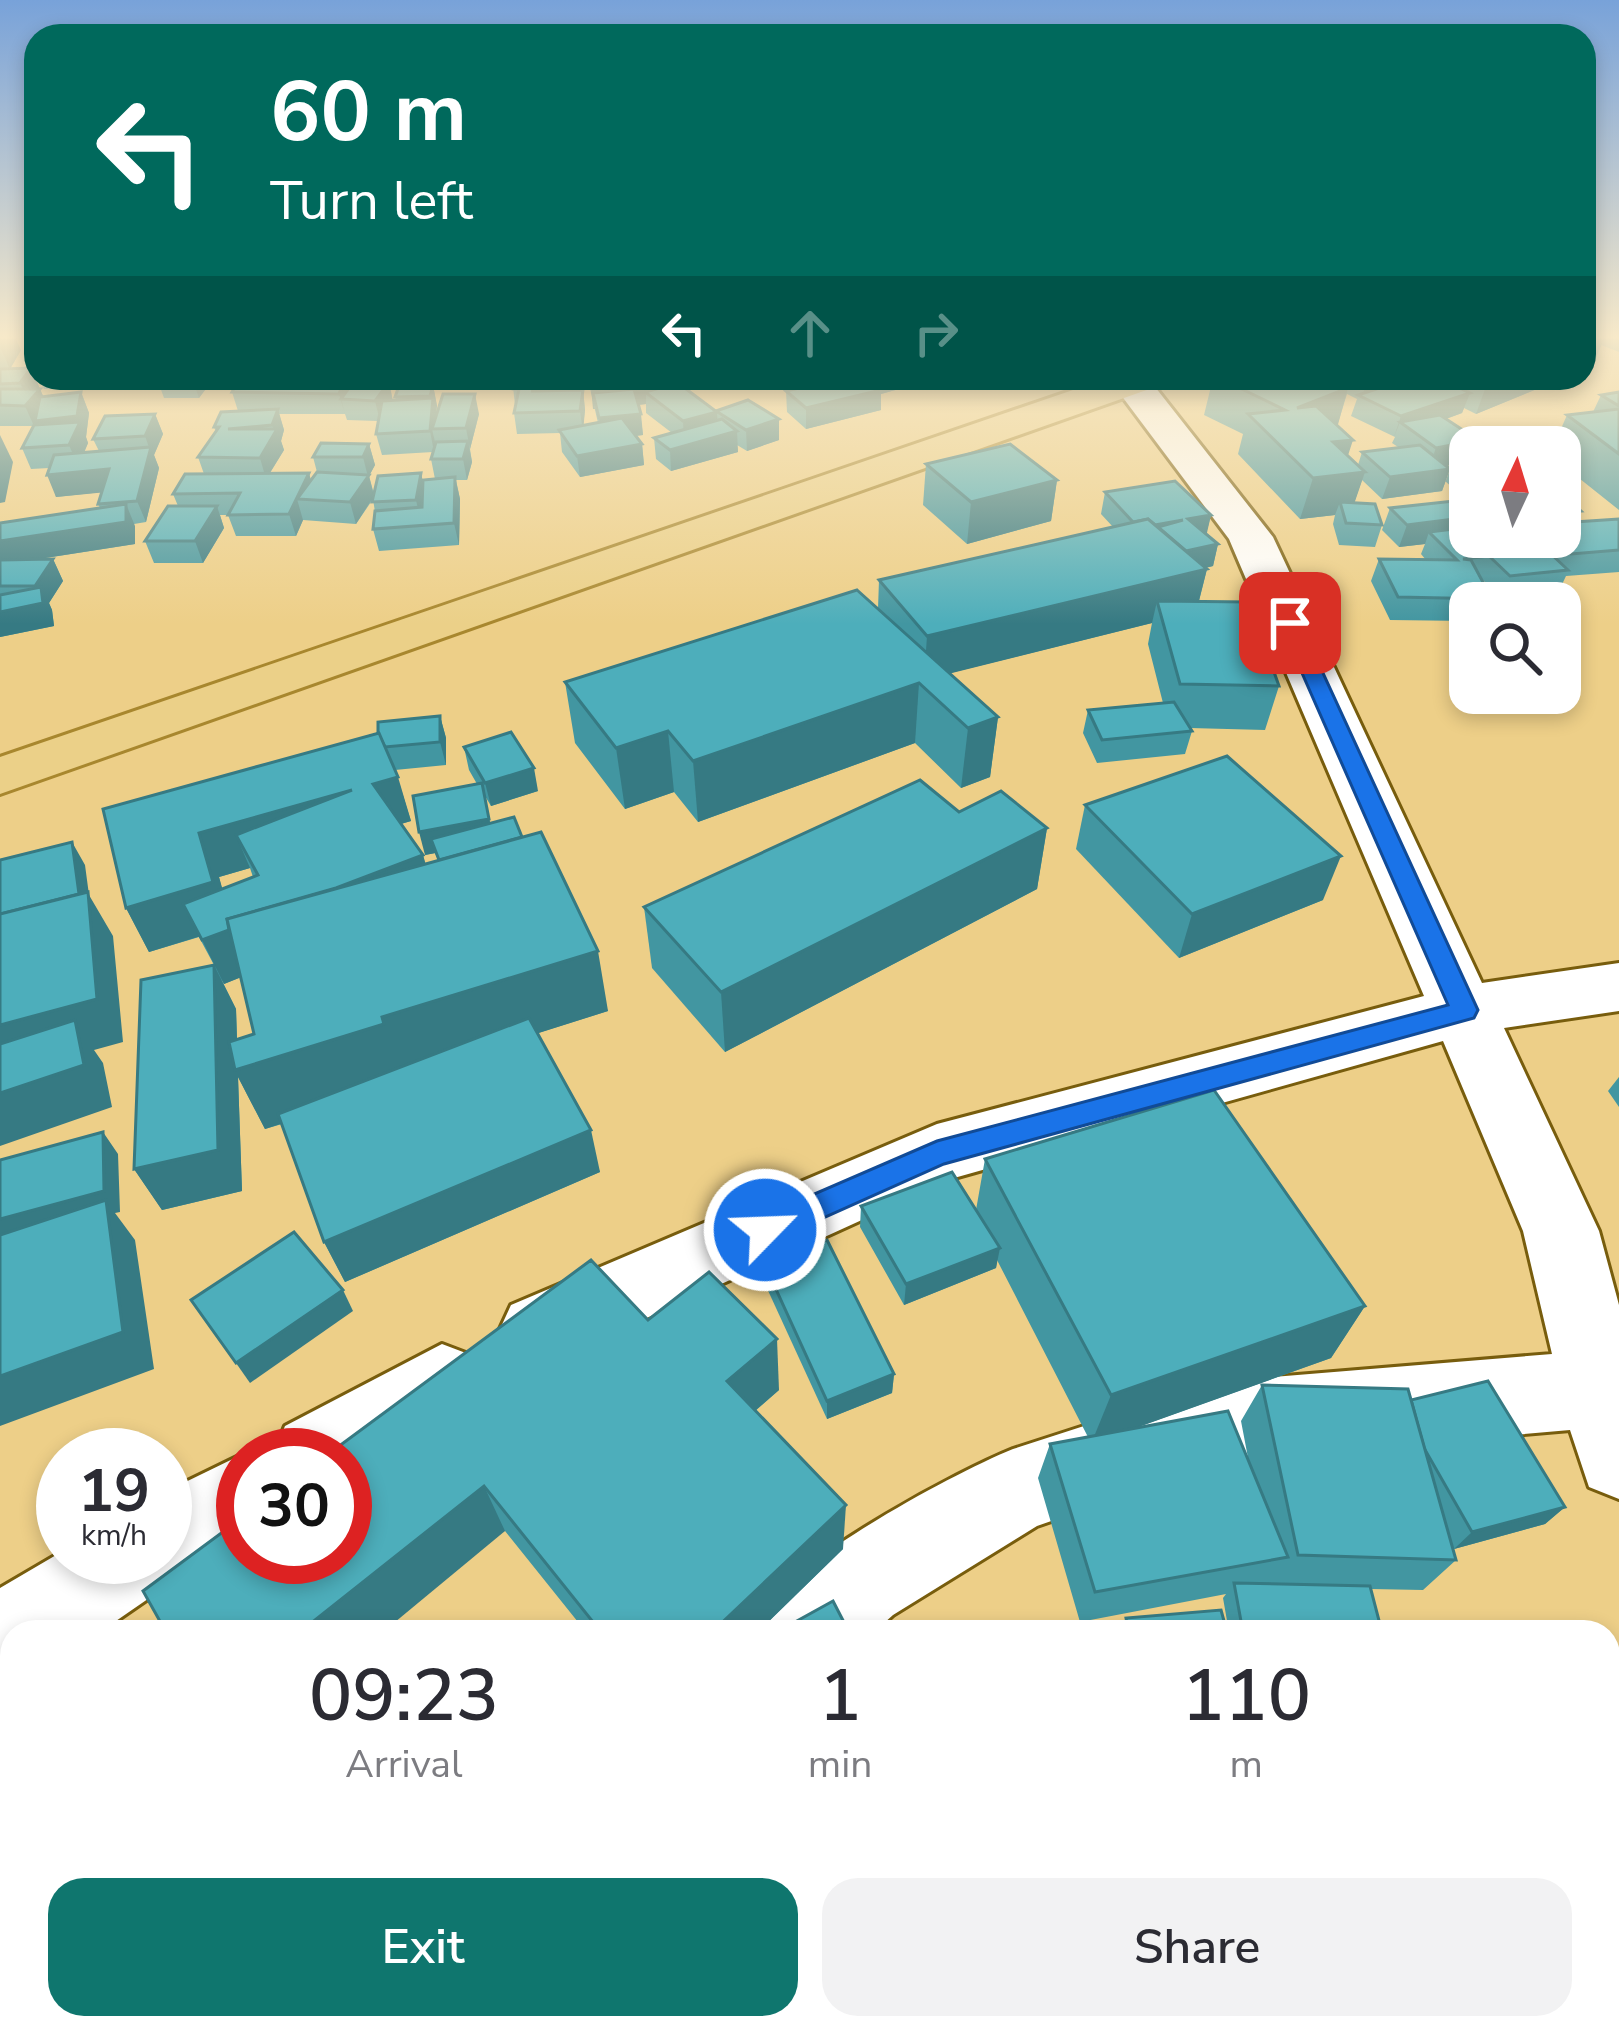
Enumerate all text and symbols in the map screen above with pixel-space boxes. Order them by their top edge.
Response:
text: 60 m [270,55,467,170]
icon: left [72,72,228,228]
text: Turn left [270,164,473,238]
icon: left [651,300,717,366]
icon: ahead [777,300,843,366]
icon: right [903,300,969,366]
north arrow [1449,426,1581,558]
map controls [1449,426,1581,714]
pin [1239,572,1341,674]
button: search [1449,582,1581,714]
icon: arrive [1257,590,1323,656]
position arrow [702,1167,828,1293]
speed limit sign: 30 [216,1428,372,1584]
text: 19 [78,1450,150,1532]
text: km/h [81,1515,147,1556]
text: 09:23 [309,1647,499,1745]
text: 1 [819,1647,862,1745]
text: 110 [1181,1647,1311,1745]
text: Arrival [345,1738,463,1791]
text: min [808,1738,872,1791]
text: m [1229,1738,1263,1791]
button: Exit [48,1878,798,2016]
button: Share [822,1878,1572,2016]

